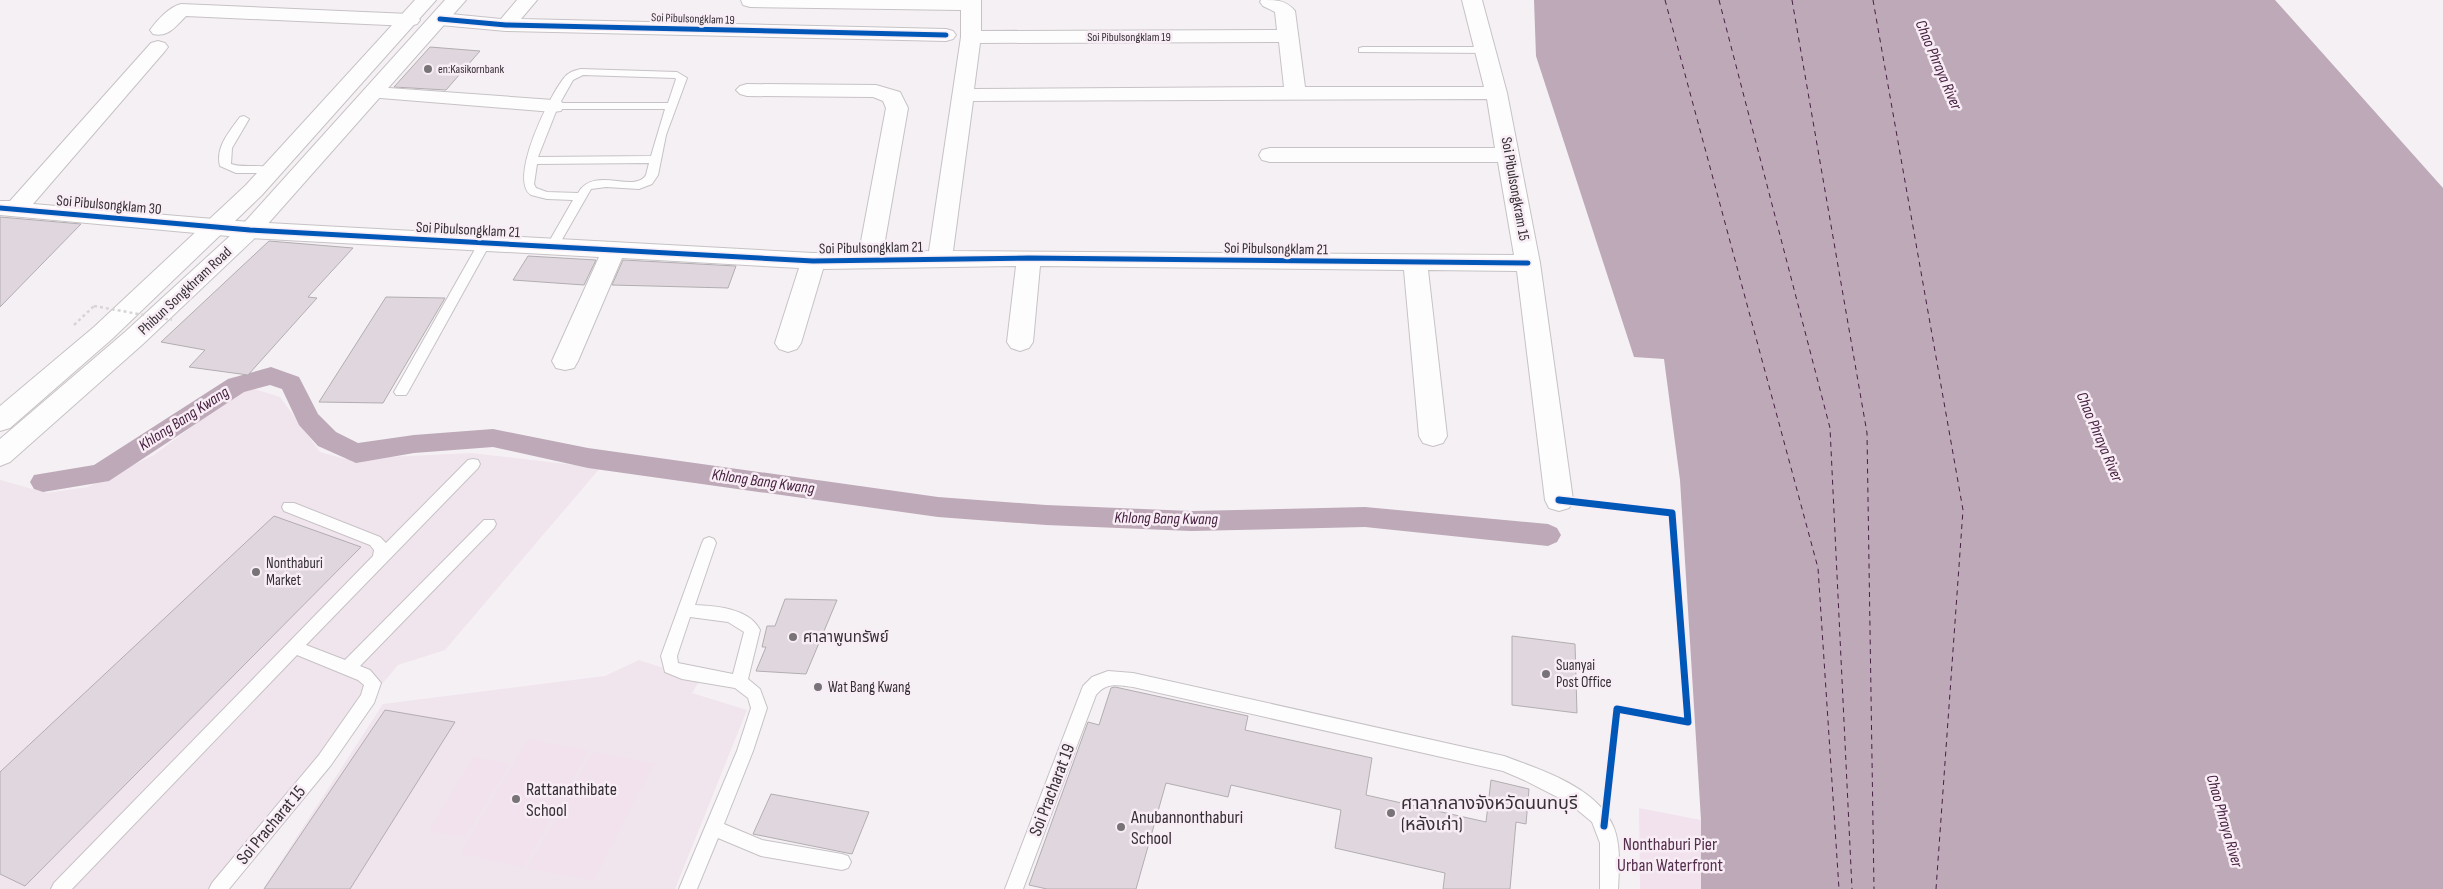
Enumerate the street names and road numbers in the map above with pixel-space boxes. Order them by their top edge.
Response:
street label: Soi Pibulsongklam 19 [651,10,735,28]
street label: Soi Pibulsongklam 19 [1087,30,1171,45]
street label: Soi Pibulsongkram 15 [1497,136,1533,242]
street label: Soi Pibulsongklam 30 [56,191,162,219]
street label: Soi Pibulsongklam 21 [416,218,521,242]
street label: Soi Pibulsongklam 21 [819,238,924,258]
street label: Soi Pibulsongklam 21 [1224,239,1329,259]
street label: Phibun Songkhram Road [134,243,236,339]
street label: Soi Pracharat 19 [1025,741,1079,839]
street label: Soi Pracharat 15 [232,781,310,869]

